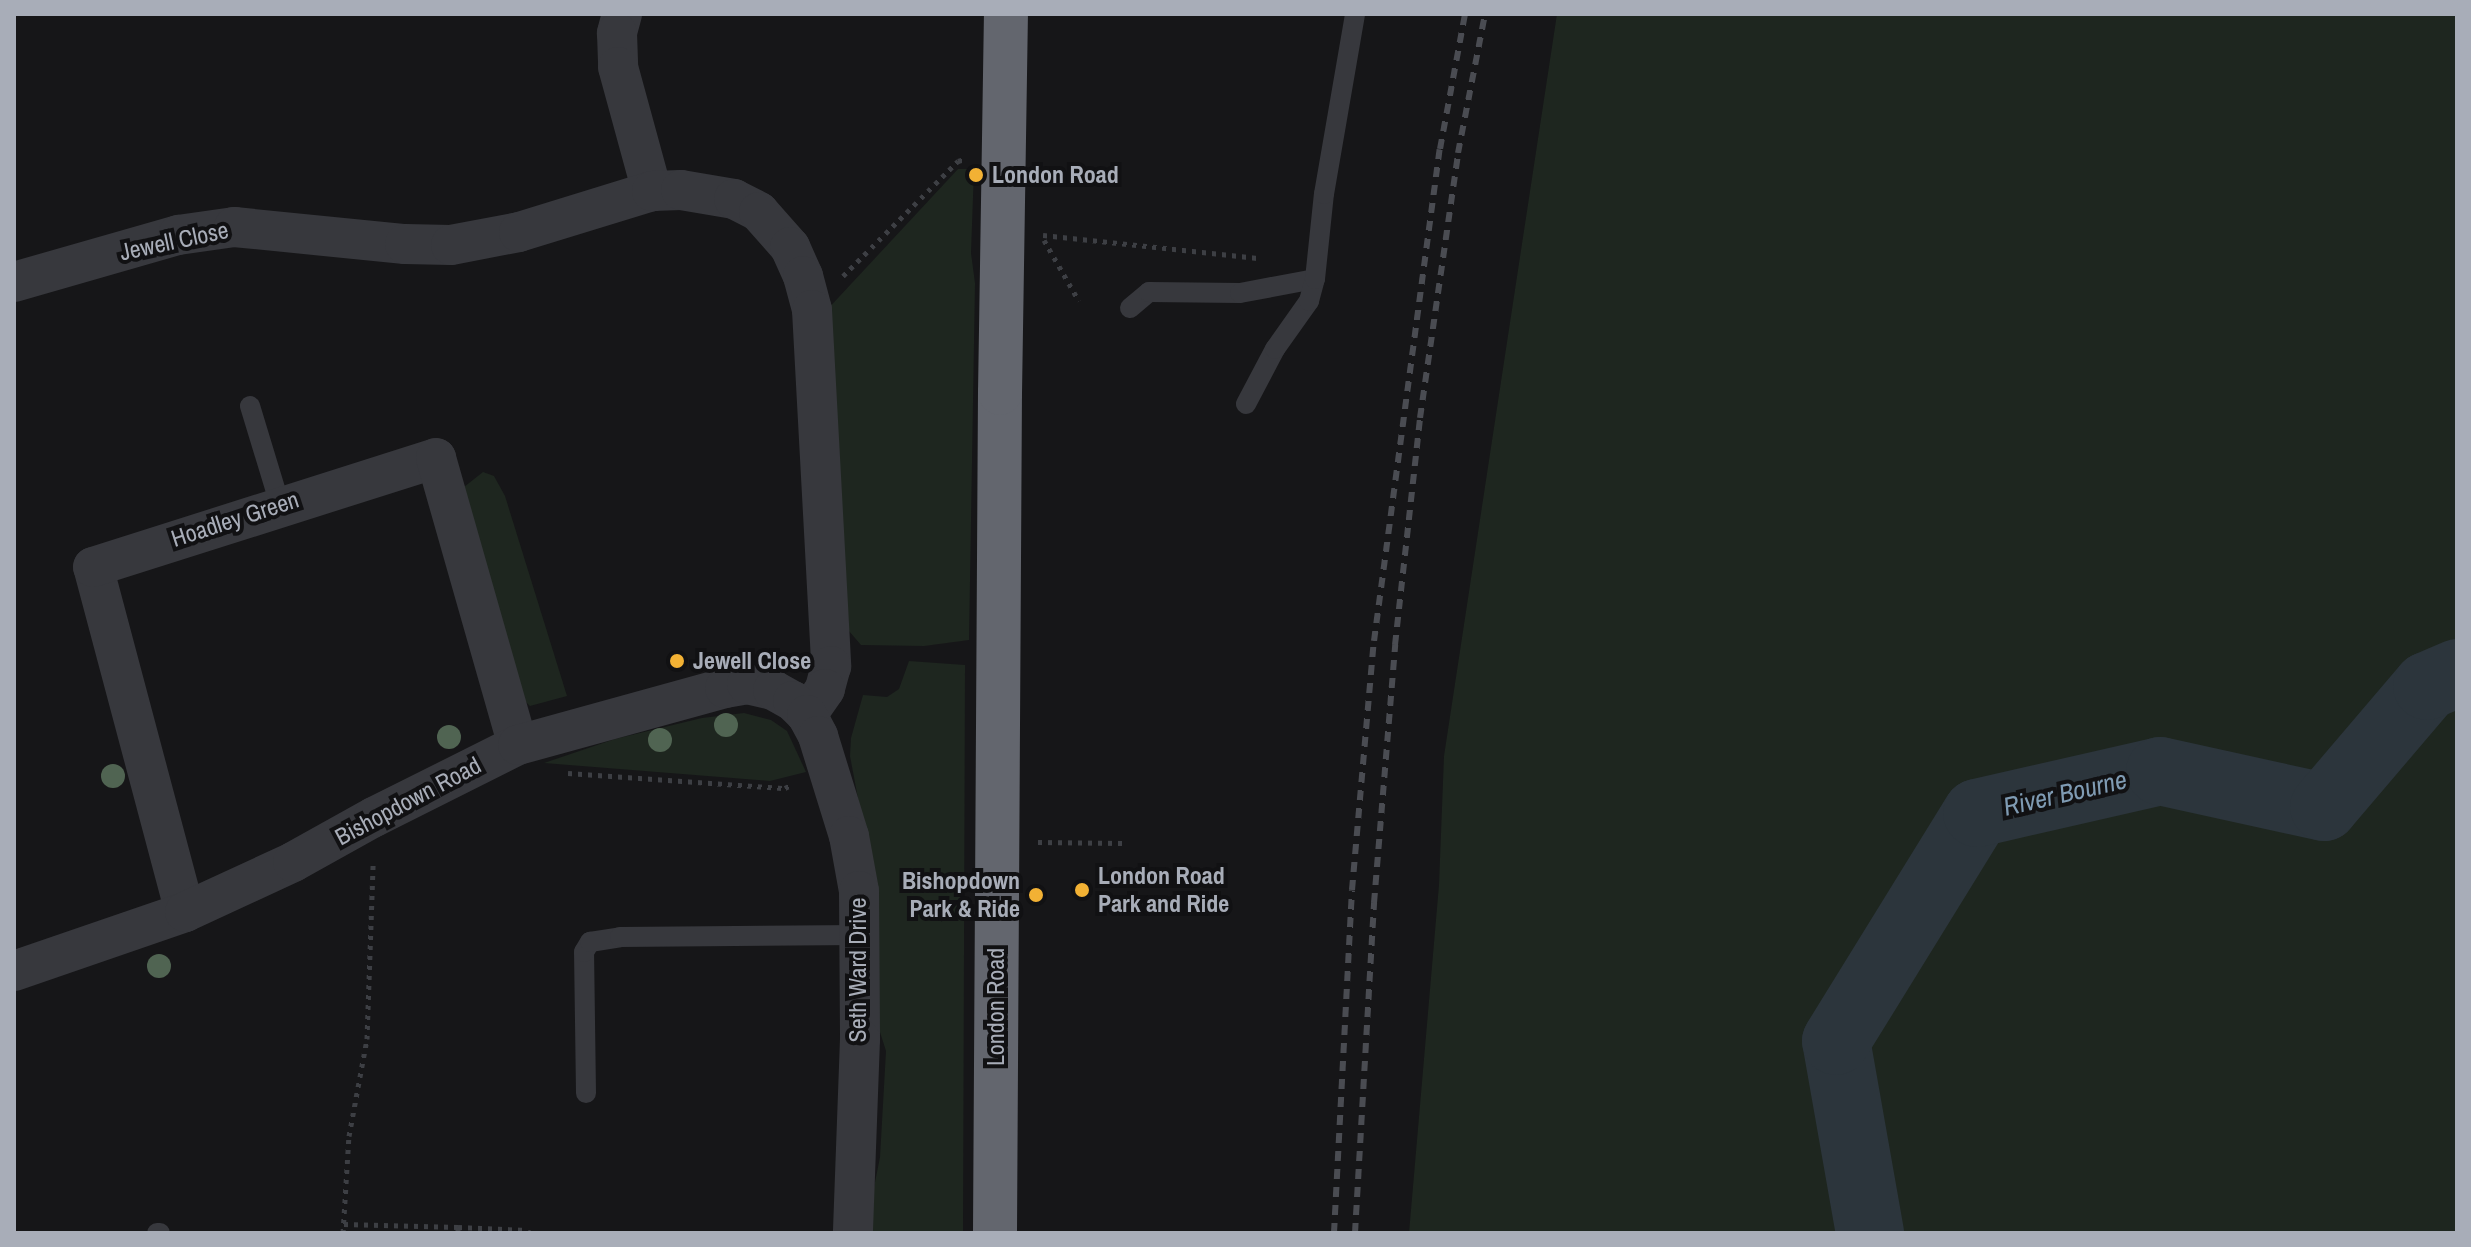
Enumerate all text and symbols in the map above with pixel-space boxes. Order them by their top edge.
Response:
place label: London Road [992,161,1119,189]
marker: London Road [967,166,985,184]
street label: Jewell Close [117,215,231,267]
street label: Hoadley Green [168,485,302,553]
place label: Jewell Close [693,647,811,675]
marker: Jewell Close [668,652,686,670]
street label: Bishopdown Road [330,751,486,851]
water label: River Bourne [2000,764,2130,822]
place label: London Road Park and Ride [1098,862,1229,918]
place label: Bishopdown Park & Ride [902,867,1020,923]
marker: London Road Park and Ride [1073,881,1091,899]
marker: Bishopdown Park & Ride [1027,886,1045,904]
street label: Seth Ward Drive [844,898,872,1042]
street label: London Road [982,948,1010,1066]

